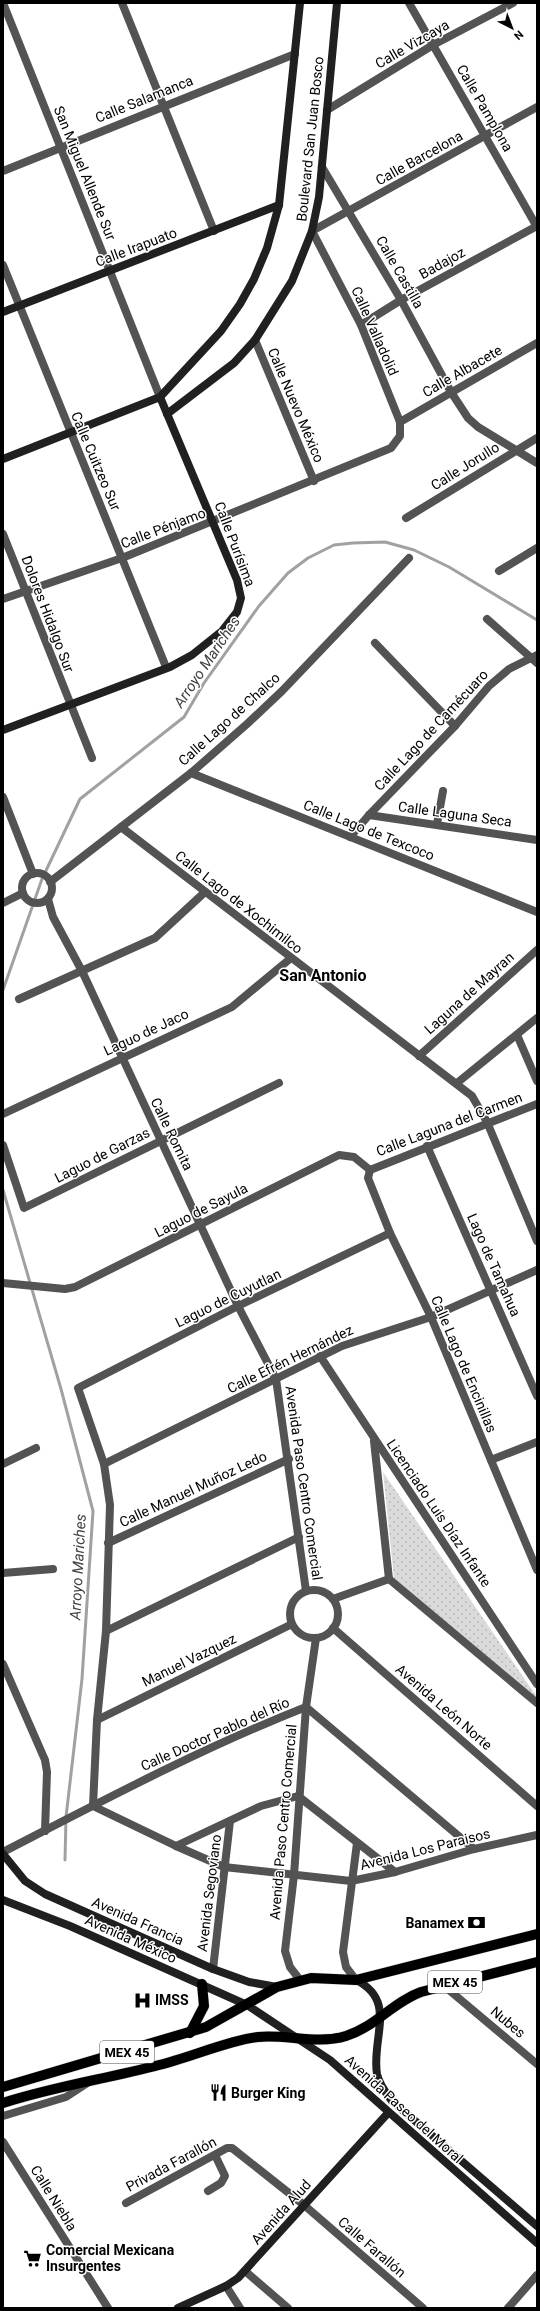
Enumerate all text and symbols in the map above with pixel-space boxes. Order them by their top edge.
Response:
north arrow [492,8,532,48]
street label: Calle Vizcaya [372,16,452,72]
text: N [511,28,526,43]
street label: Boulevard San Juan Bosco [293,56,327,222]
street label: Calle Pamplona [454,62,516,154]
street label: Calle Salamanca [93,72,195,126]
street label: San Miguel Allende Sur [51,104,119,243]
street label: Calle Barcelona [373,128,465,188]
street label: Calle Irapuato [93,224,179,270]
street label: Calle Castilla [373,233,427,311]
street label: Badajoz [416,244,468,282]
street label: Calle Valladolid [348,284,402,378]
street label: Calle Albacete [419,342,505,400]
street label: Calle Nuevo México [265,345,327,465]
street label: Calle Cuitzeo Sur [68,409,124,513]
street label: Calle Jorullo [428,439,502,493]
street label: Calle Purísima [211,499,259,589]
street label: Calle Pénjamo [118,504,208,552]
street label: Dolores Hidalgo Sur [18,553,78,675]
water label: Arroyo Mariches [169,613,244,712]
street label: Calle Lago de Camécuaro [371,666,491,794]
street label: Calle Lago de Chalco [175,669,283,769]
street label: Calle Lago de Texcoco [301,796,437,864]
street label: Calle Laguna Seca [397,798,513,830]
street label: Calle Lago de Xochimilco [172,847,306,957]
street label: Laguna de Mayran [421,949,517,1037]
district label: San Antonio [279,966,367,985]
street label: Laguo de Jaco [101,1005,191,1059]
street label: Calle Laguna del Carmen [374,1089,524,1159]
street label: Calle Romita [148,1095,196,1173]
street label: Laguo de Garzas [52,1124,152,1186]
street label: Laguo de Sayula [152,1180,250,1240]
street label: Lago de Tamahua [464,1211,524,1319]
street label: Laguo de Cuyutlan [173,1265,283,1331]
street label: Calle Lago de Encinillas [428,1293,500,1435]
street label: Calle Efrén Hernández [225,1322,356,1396]
street label: Avenida Paso Centro Comercial [282,1385,326,1581]
street label: Licenciado Luis Díaz Infante [384,1436,494,1590]
street label: Calle Manuel Muñoz Ledo [117,1448,269,1530]
water label: Arroyo Mariches [66,1514,90,1621]
street label: Manuel Vazquez [139,1630,239,1690]
street label: Avenida León Norte [393,1661,495,1753]
street label: Calle Doctor Pablo del Río [138,1694,292,1774]
street label: Avenida Paso Centro Comercial [266,1724,300,1920]
street label: Avenida Los Paraisos [358,1825,492,1873]
street label: Avenida Segoviano [194,1833,224,1953]
street label: Avenida Francia [90,1894,186,1948]
street label: Avenida México [83,1912,179,1966]
bank icon: Banamex [467,1913,487,1933]
place label: Banamex [405,1915,465,1931]
road number: MEX 45 [428,1971,482,1993]
hospital icon: IMSS [132,1990,152,2010]
place label: IMSS [155,1992,189,2008]
street label: Nubes [487,2003,529,2041]
road number: MEX 45 [100,2041,154,2063]
street label: Avenida Paseo del Moral [342,2052,466,2166]
restaurant icon: Burger King [208,2083,228,2103]
place label: Burger King [231,2085,305,2101]
street label: Privada Farallón [123,2133,219,2195]
street label: Calle Niebla [28,2162,80,2234]
street label: Avenida Alud [248,2176,314,2248]
street label: Calle Farallón [335,2213,409,2281]
place label: Comercial Mexicana Insurgentes [46,2242,175,2274]
supermarket icon: Comercial Mexicana Insurgentes [23,2248,43,2268]

